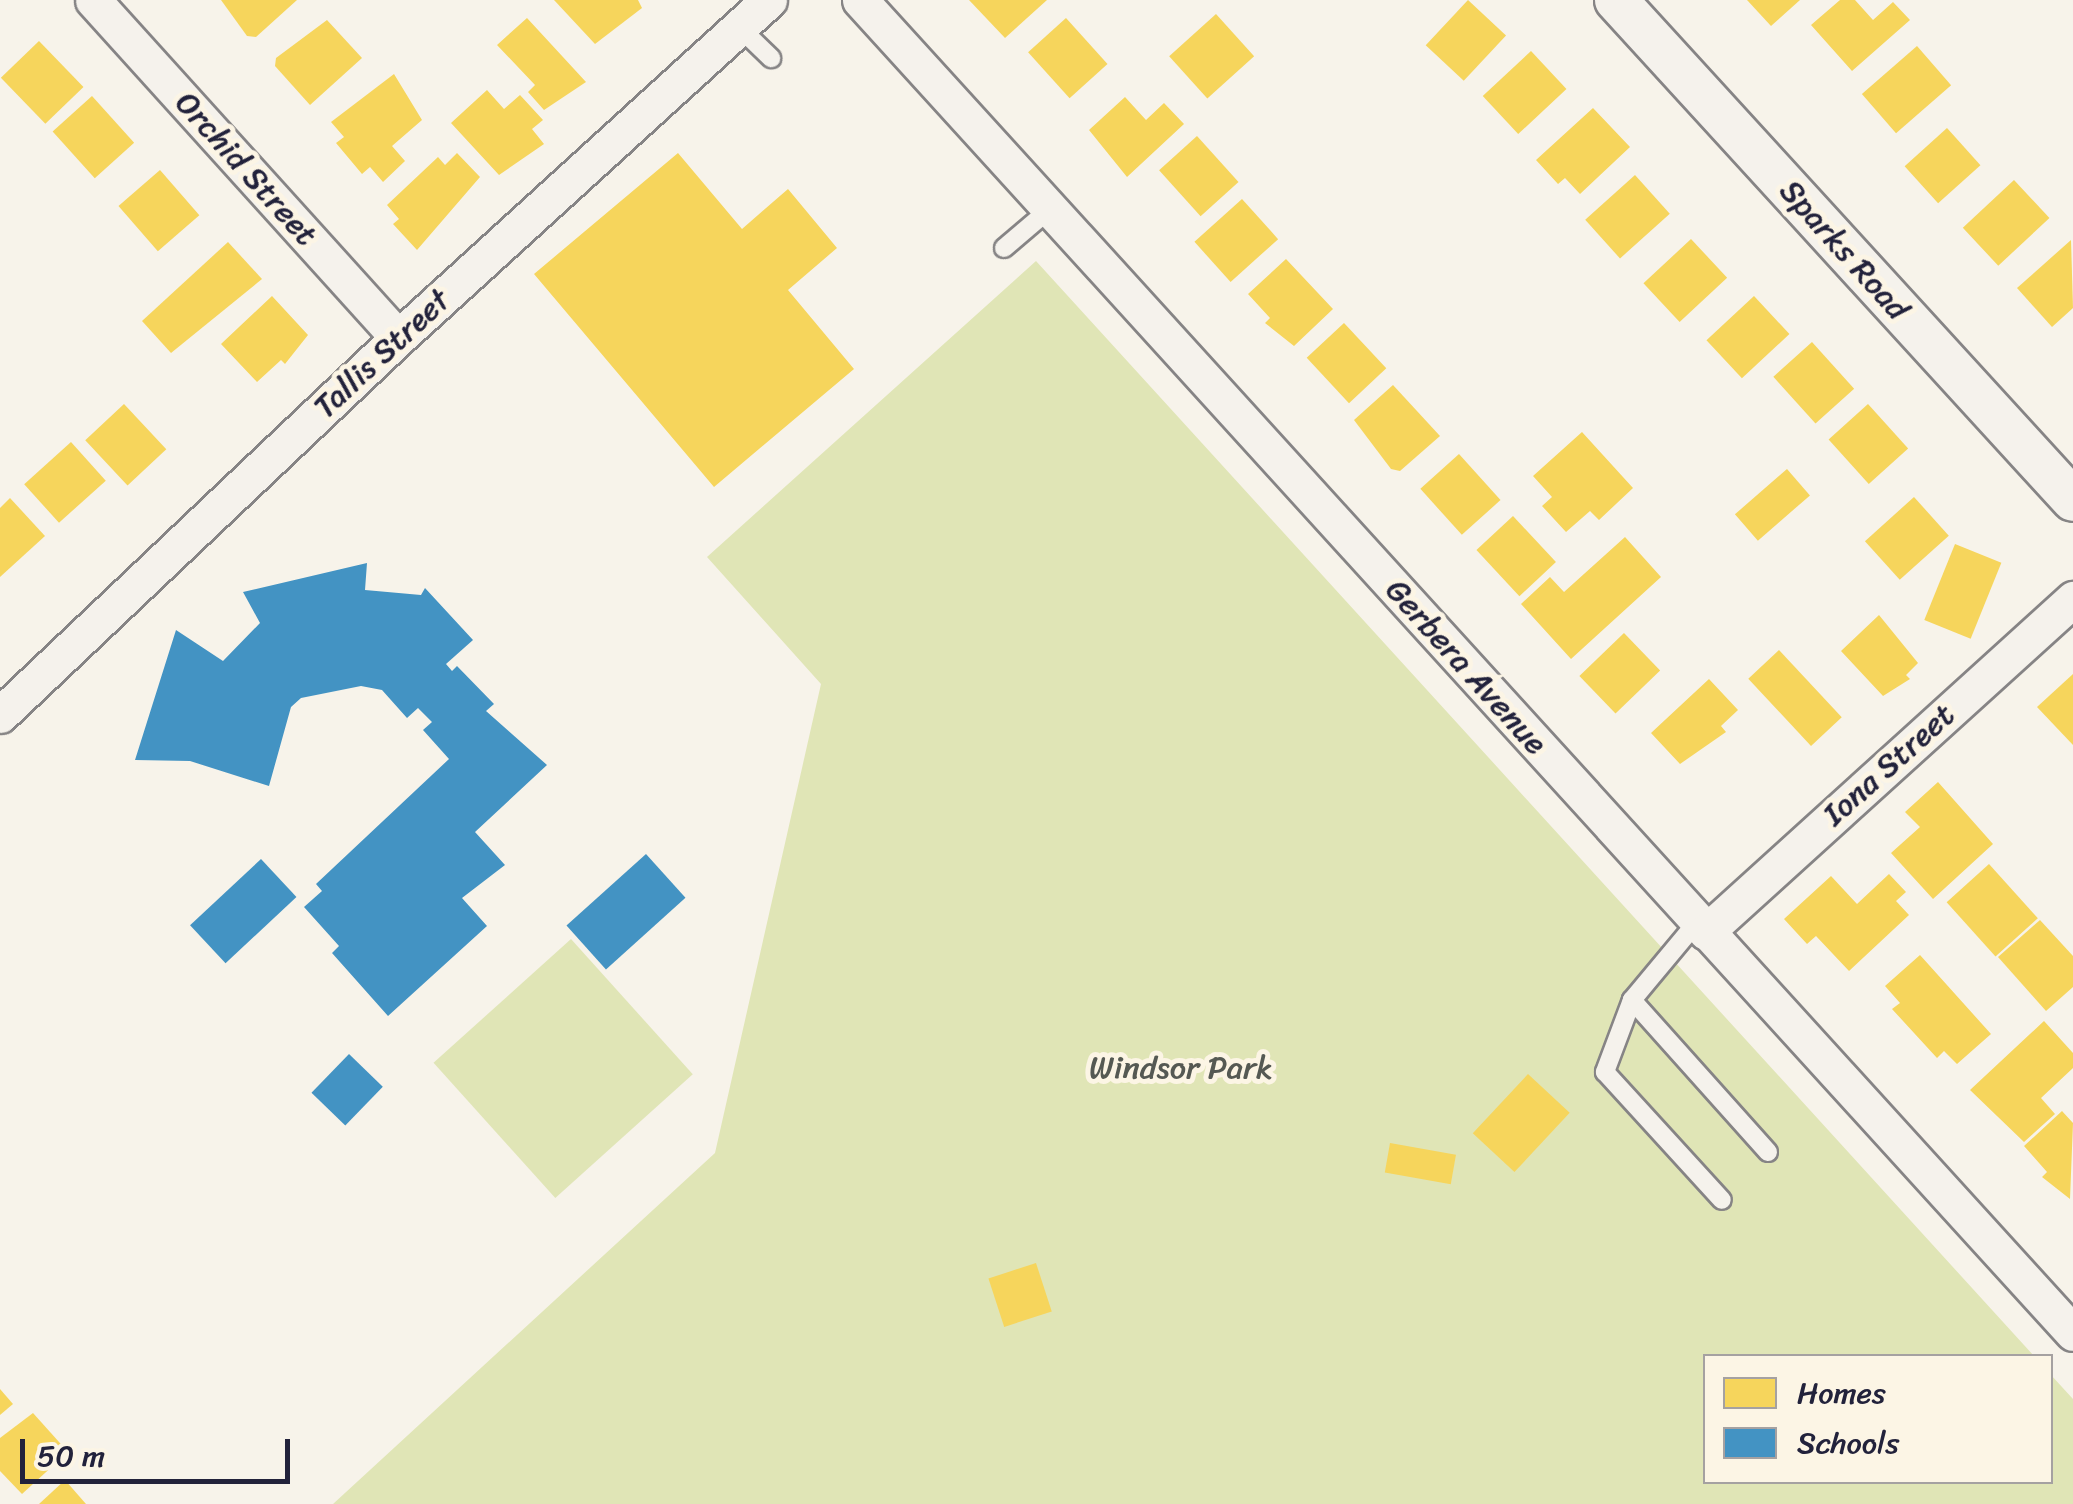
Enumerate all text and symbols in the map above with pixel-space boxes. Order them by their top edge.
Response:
street label: Orchid Street [167,84,325,254]
street label: Sparks Road [1771,172,1917,328]
street label: Tallis Street [306,281,458,427]
street label: Gerbera Avenue [1377,571,1555,763]
street label: Iona Street [1815,696,1963,834]
park label: Windsor Park [1089,1049,1273,1087]
legend [1703,1354,2053,1484]
text: Homes [1797,1366,1886,1420]
text: Schools [1797,1416,1899,1470]
scale bar [25,1419,295,1481]
text: 50 m [37,1429,105,1483]

